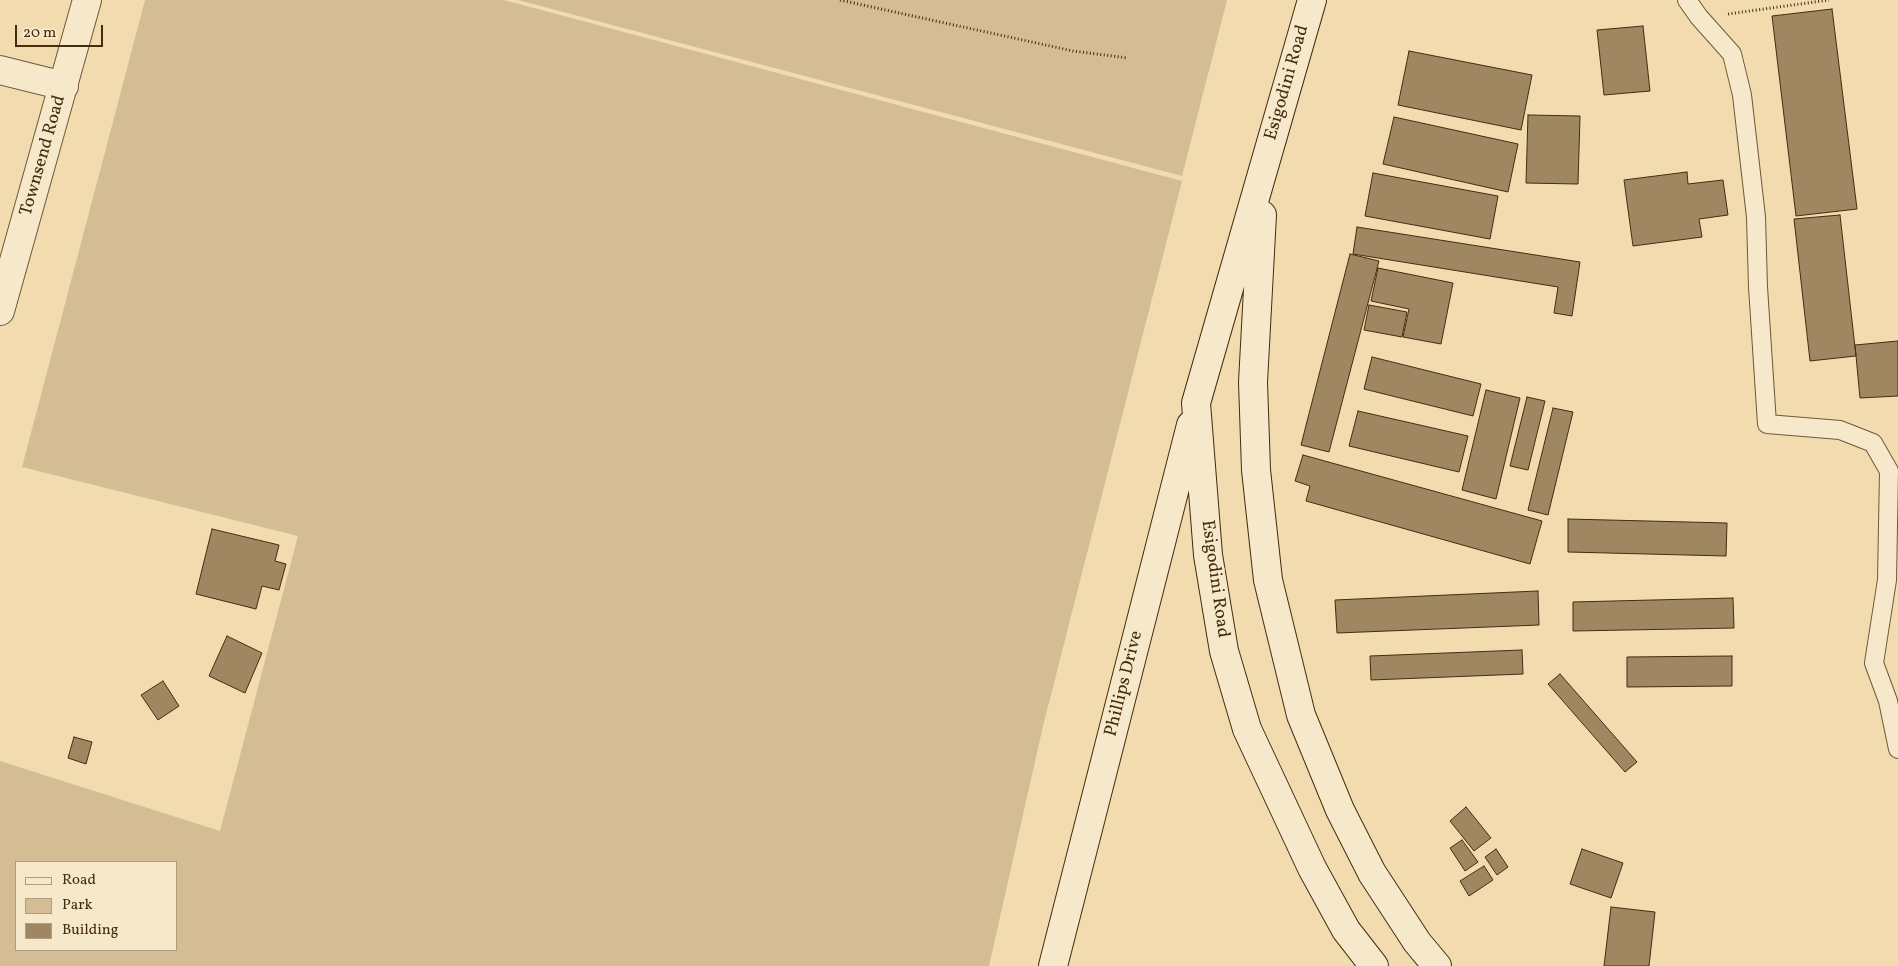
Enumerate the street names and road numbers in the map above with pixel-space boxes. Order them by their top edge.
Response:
street label: Esigodini Road [1261,23,1315,143]
street label: Townsend Road [16,93,72,219]
street label: Esigodini Road [1195,519,1233,639]
street label: Phillips Drive [1101,629,1149,739]

